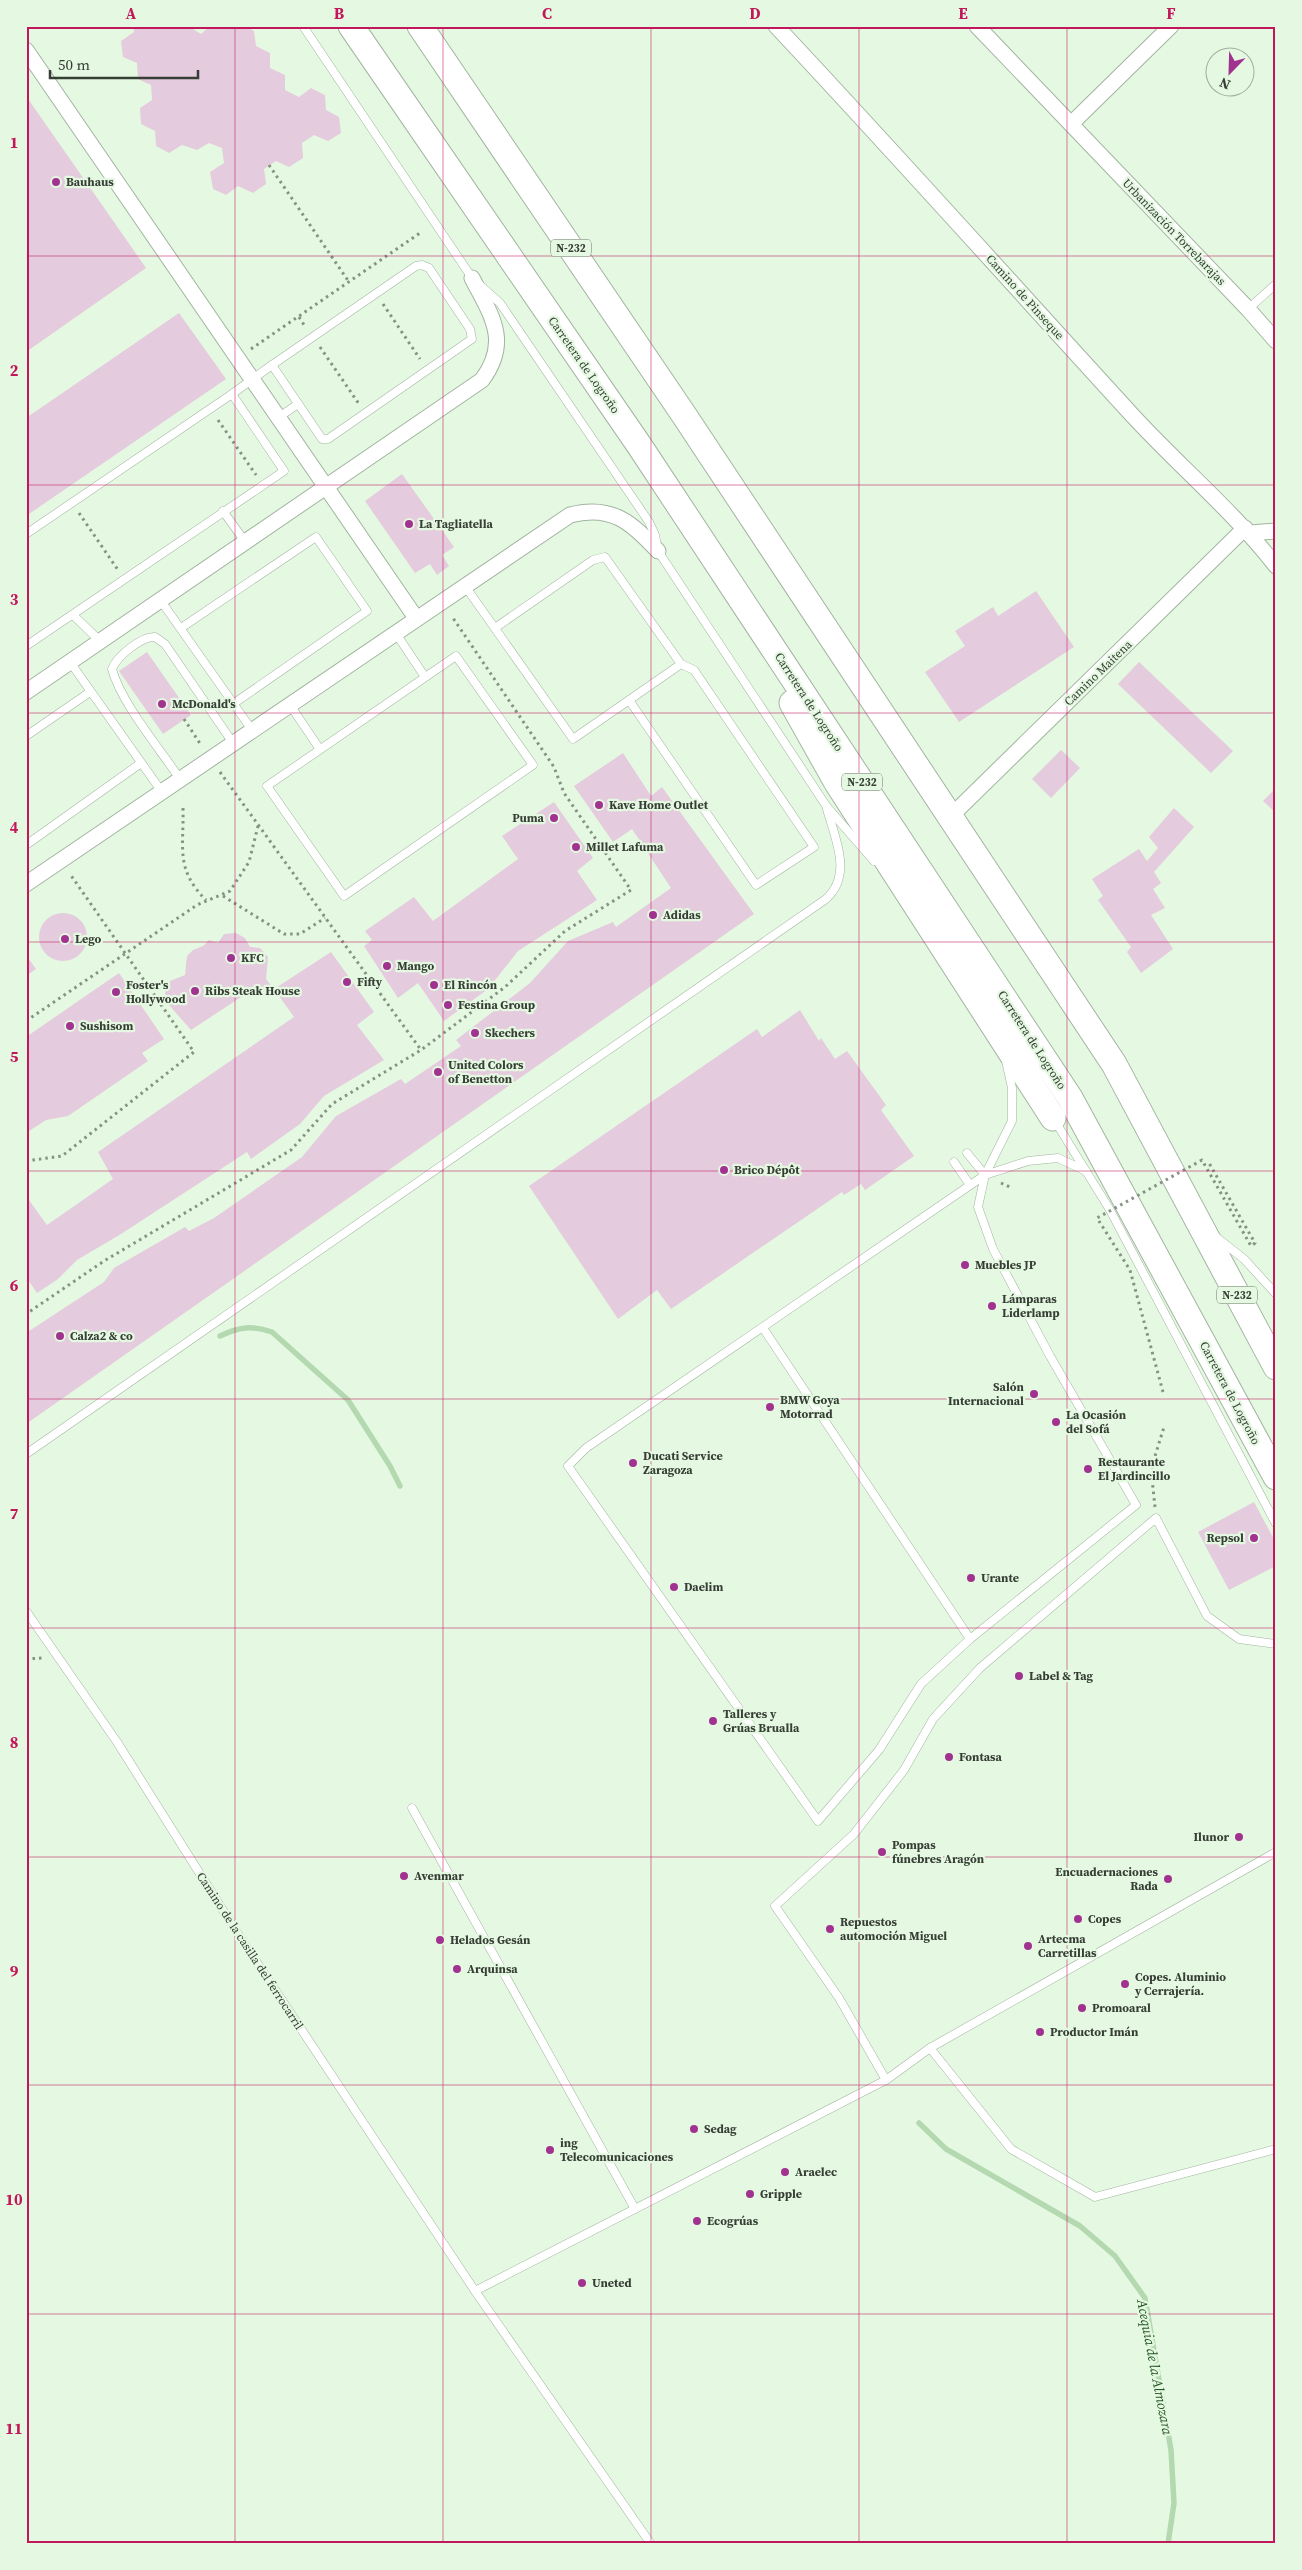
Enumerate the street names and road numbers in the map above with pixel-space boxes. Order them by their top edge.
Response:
street label: Urbanización Torrebarajas [1119,175,1229,289]
road number: N-232 [551,240,591,256]
street label: Camino de Pinseque [982,251,1068,343]
street label: Carretera de Logroño [545,313,624,417]
street label: Camino Maitena [1061,636,1136,709]
street label: Carretera de Logroño [771,650,847,755]
road number: N-232 [842,774,882,790]
street label: Carretera de Logroño [994,988,1070,1093]
road number: N-232 [1217,1286,1257,1304]
street label: Carretera de Logroño [1196,1339,1264,1448]
street label: Camino de la casilla del ferrocarril [193,1869,307,2033]

